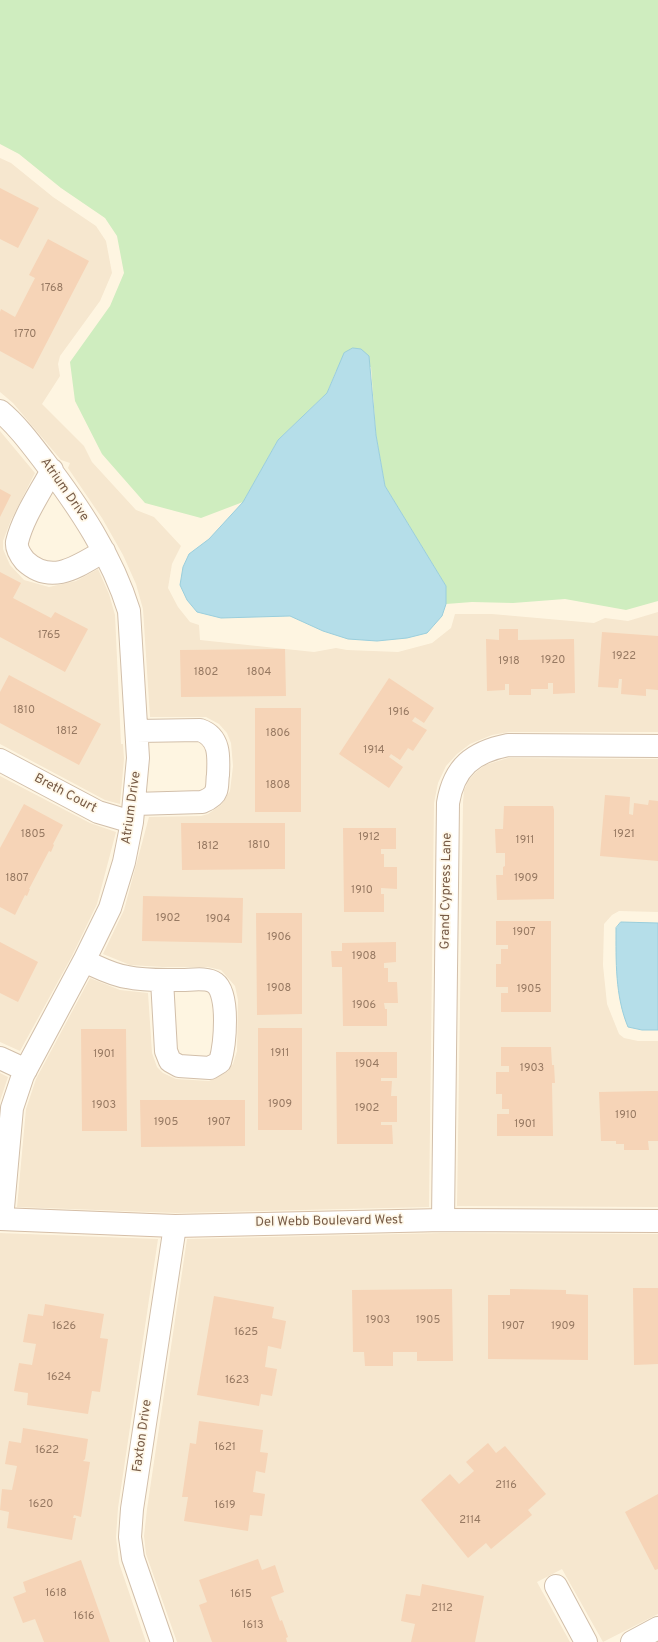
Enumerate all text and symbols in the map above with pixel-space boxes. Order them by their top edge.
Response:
house number: 1768 [41,282,63,296]
house number: 1770 [14,328,36,342]
street label: Atrium Drive [36,455,92,525]
house number: 1765 [38,629,60,643]
house number: 1922 [612,650,636,664]
house number: 1920 [541,654,565,668]
house number: 1918 [498,655,520,669]
house number: 1802 [194,666,218,680]
house number: 1804 [247,666,271,680]
house number: 1810 [13,704,35,718]
house number: 1916 [388,706,410,720]
house number: 1812 [56,725,78,739]
house number: 1806 [266,727,290,741]
house number: 1914 [363,744,385,758]
street label: Atrium Drive [119,770,145,846]
street label: Breth Court [31,771,99,817]
house number: 1808 [266,779,290,793]
house number: 1805 [21,828,45,842]
house number: 1921 [613,828,635,842]
house number: 1912 [358,831,380,845]
street label: Grand Cypress Lane [438,832,456,950]
house number: 1911 [516,834,534,848]
house number: 1810 [248,839,270,853]
house number: 1812 [197,840,219,854]
house number: 1807 [5,872,29,886]
house number: 1909 [514,872,538,886]
house number: 1910 [351,884,373,898]
house number: 1902 [156,912,180,926]
house number: 1904 [206,913,230,927]
house number: 1907 [512,926,536,940]
house number: 1906 [267,931,291,945]
house number: 1908 [352,950,376,964]
house number: 1908 [267,982,291,996]
house number: 1905 [517,983,541,997]
house number: 1906 [352,999,376,1013]
house number: 1911 [271,1047,289,1061]
house number: 1901 [93,1048,115,1062]
house number: 1904 [355,1058,379,1072]
house number: 1903 [520,1062,544,1076]
house number: 1909 [268,1098,292,1112]
house number: 1903 [92,1099,116,1113]
house number: 1902 [355,1102,379,1116]
house number: 1910 [615,1109,637,1123]
house number: 1905 [154,1116,178,1130]
house number: 1907 [207,1116,231,1130]
house number: 1901 [514,1118,536,1132]
street label: Del Webb Boulevard West [255,1213,403,1231]
house number: 1903 [366,1314,390,1328]
house number: 1905 [416,1314,440,1328]
house number: 1626 [52,1320,76,1334]
house number: 1907 [501,1320,525,1334]
house number: 1909 [551,1320,575,1334]
house number: 1625 [234,1326,258,1340]
house number: 1624 [47,1371,71,1385]
house number: 1623 [225,1374,249,1388]
street label: Faxton Drive [130,1399,156,1473]
house number: 1621 [214,1441,236,1455]
house number: 1622 [35,1444,59,1458]
house number: 2116 [495,1479,517,1493]
house number: 1620 [29,1498,53,1512]
house number: 1619 [214,1499,236,1513]
house number: 2114 [459,1514,481,1528]
house number: 1618 [45,1587,67,1601]
house number: 1615 [230,1588,252,1602]
house number: 2112 [431,1602,453,1616]
house number: 1616 [73,1610,95,1624]
house number: 1613 [242,1619,264,1633]

